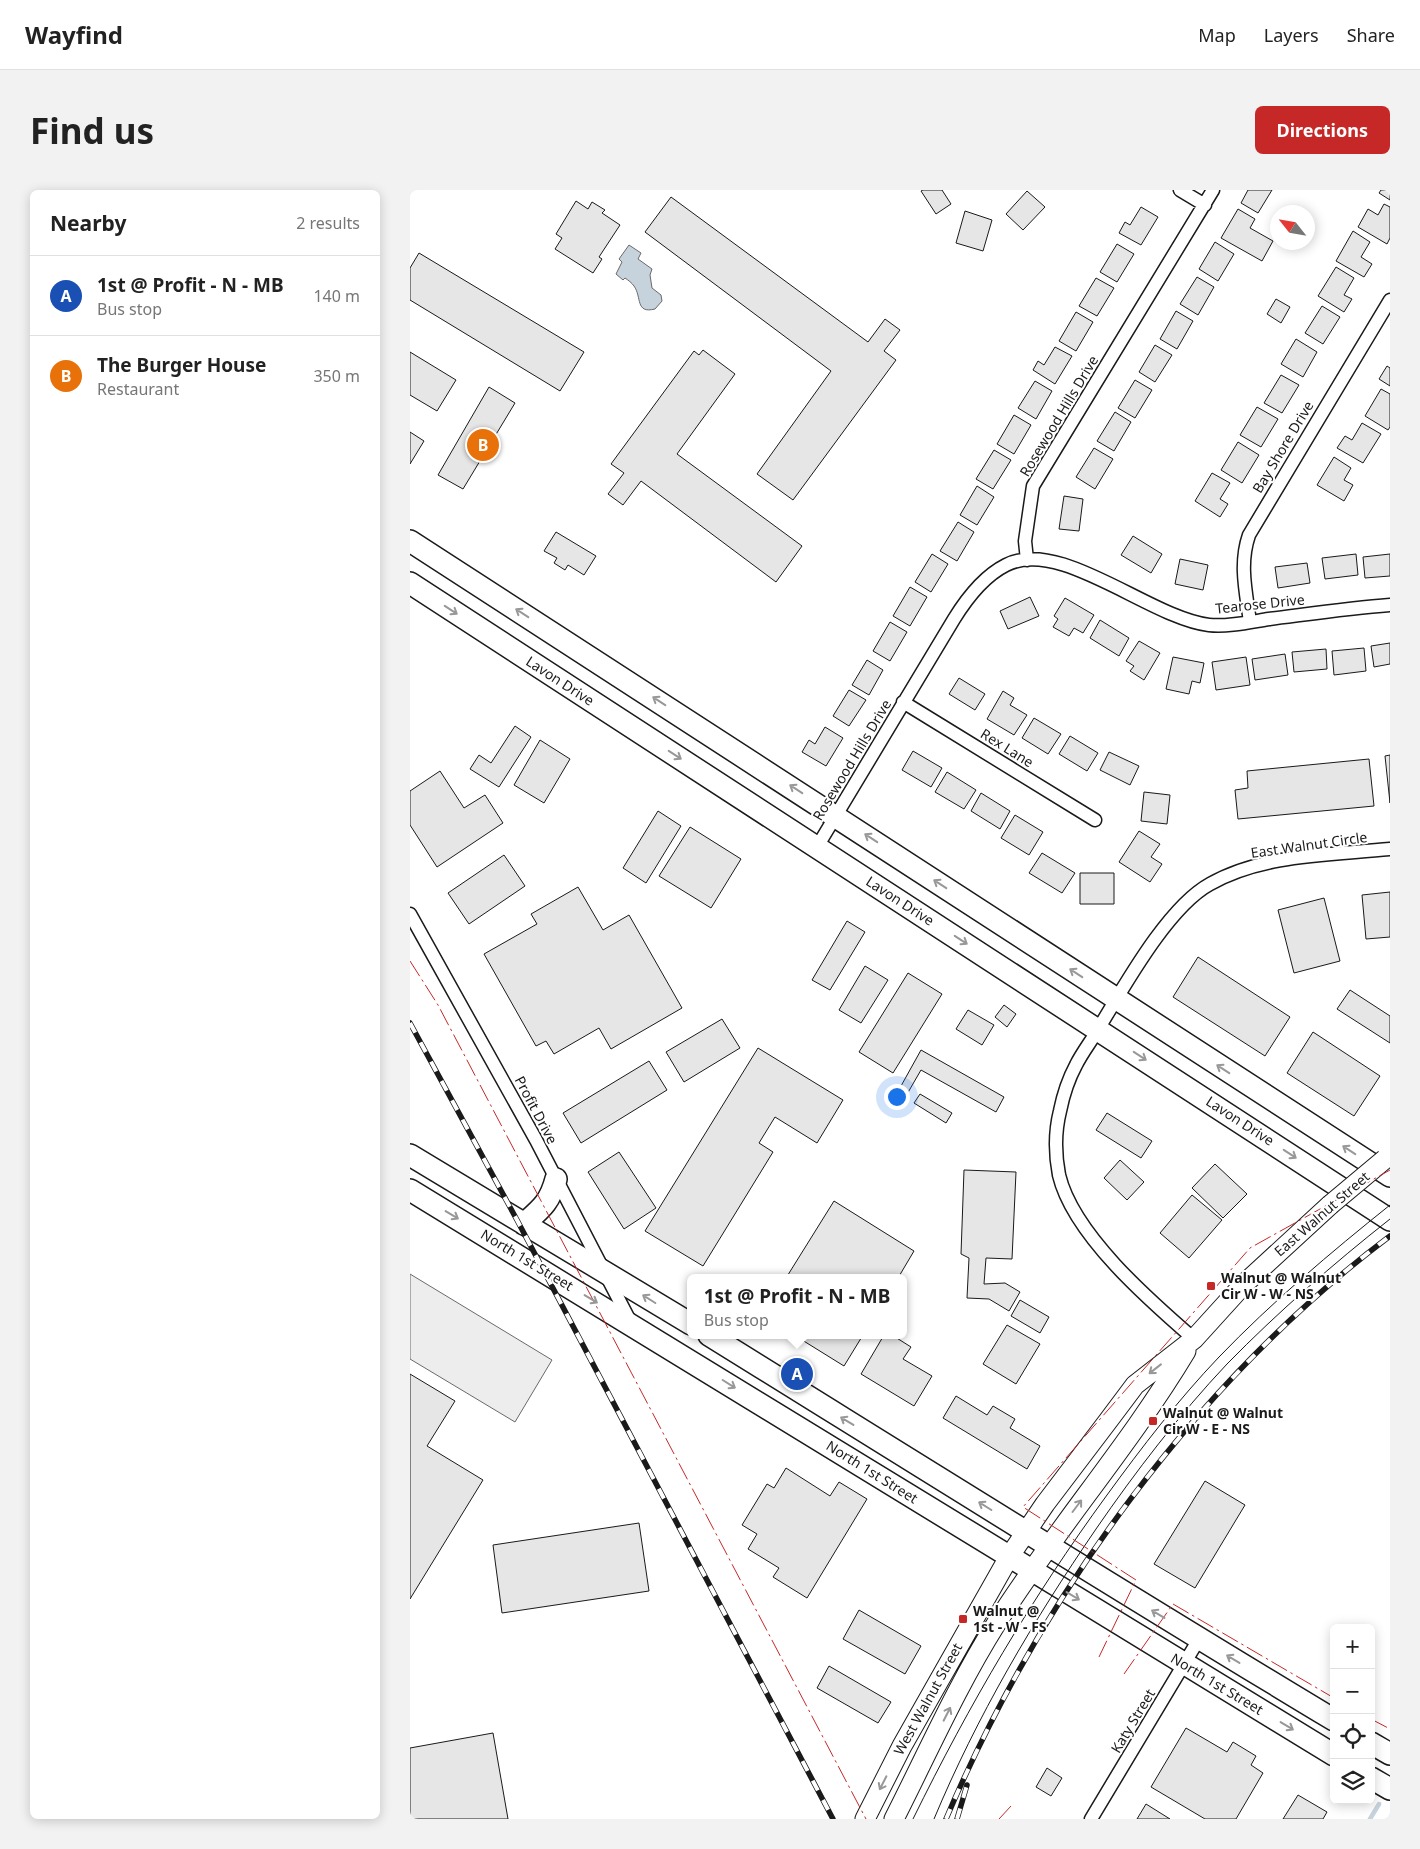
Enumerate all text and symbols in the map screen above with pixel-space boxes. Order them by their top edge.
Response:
text: Wayfind [25,18,123,51]
text: Map [1198,23,1236,47]
text: Layers [1264,23,1319,47]
text: Share [1347,23,1395,47]
button: Directions [1255,106,1390,154]
text: Find us [30,107,154,154]
north arrow [1270,205,1315,250]
text: Nearby [50,209,126,237]
text: 2 results [296,212,360,234]
text: 1st @ Profit - N - MB [97,272,284,298]
text: A [60,285,72,307]
text: 140 m [313,285,360,307]
text: Bus stop [97,298,162,320]
text: The Burger House [97,352,266,378]
street label: Rosewood Hills Drive [1015,352,1102,480]
text: B [61,365,71,387]
text: 350 m [313,365,360,387]
text: Restaurant [97,378,179,400]
street label: Bay Shore Drive [1248,397,1318,496]
pin: B [467,426,499,464]
street label: Tearose Drive [1215,589,1305,618]
one-way arrow [444,605,458,615]
one-way arrow [516,608,530,618]
street label: Lavon Drive [523,651,598,710]
one-way arrow [652,696,666,706]
street label: Rosewood Hills Drive [808,696,895,824]
street label: Rex Lane [977,724,1037,771]
one-way arrow [668,751,682,761]
one-way arrow [789,784,803,794]
street label: East Walnut Circle [1249,827,1368,862]
one-way arrow [864,833,878,844]
street label: Lavon Drive [863,871,938,930]
one-way arrow [933,879,947,889]
one-way arrow [953,936,967,946]
one-way arrow [1069,968,1083,978]
one-way arrow [1132,1051,1146,1061]
one-way arrow [1217,1063,1231,1073]
street label: Profit Drive [511,1073,562,1147]
your location [884,1084,910,1110]
street label: Lavon Drive [1203,1091,1278,1150]
one-way arrow [1342,1145,1356,1155]
one-way arrow [1283,1149,1297,1159]
street label: East Walnut Street [1270,1167,1373,1260]
one-way arrow [444,1210,458,1220]
street label: North 1st Street [477,1224,577,1295]
place label: Walnut @ Walnut Cir W - W - NS [1221,1268,1341,1303]
popup [687,1274,907,1339]
marker: Walnut @ Walnut Cir W - W - NS [1205,1280,1217,1292]
text: 1st @ Profit - N - MB [704,1283,890,1309]
one-way arrow [643,1293,657,1303]
one-way arrow [583,1294,597,1304]
text: Bus stop [704,1309,769,1331]
pin: A [781,1355,813,1393]
one-way arrow [1149,1364,1162,1375]
one-way arrow [722,1379,736,1389]
place label: Walnut @ Walnut Cir W - E - NS [1163,1403,1283,1438]
one-way arrow [840,1415,854,1425]
marker: Walnut @ Walnut Cir W - E - NS [1147,1415,1159,1427]
street label: North 1st Street [823,1436,922,1507]
one-way arrow [979,1500,993,1510]
one-way arrow [1071,1500,1082,1513]
one-way arrow [1066,1591,1080,1602]
place label: Walnut @ 1st - W - FS [973,1601,1047,1636]
one-way arrow [1151,1608,1165,1618]
marker: Walnut @ 1st - W - FS [957,1613,969,1625]
map controls [1330,1624,1375,1804]
button: + [1330,1624,1375,1669]
street label: West Walnut Street [889,1639,966,1758]
street label: North 1st Street [1167,1648,1267,1719]
one-way arrow [1226,1654,1240,1664]
button: − [1330,1669,1375,1714]
street label: Katy Street [1106,1685,1159,1756]
one-way arrow [943,1707,952,1722]
button: locate [1330,1714,1375,1759]
one-way arrow [1279,1722,1293,1732]
button: layers [1330,1759,1375,1804]
one-way arrow [878,1775,887,1790]

